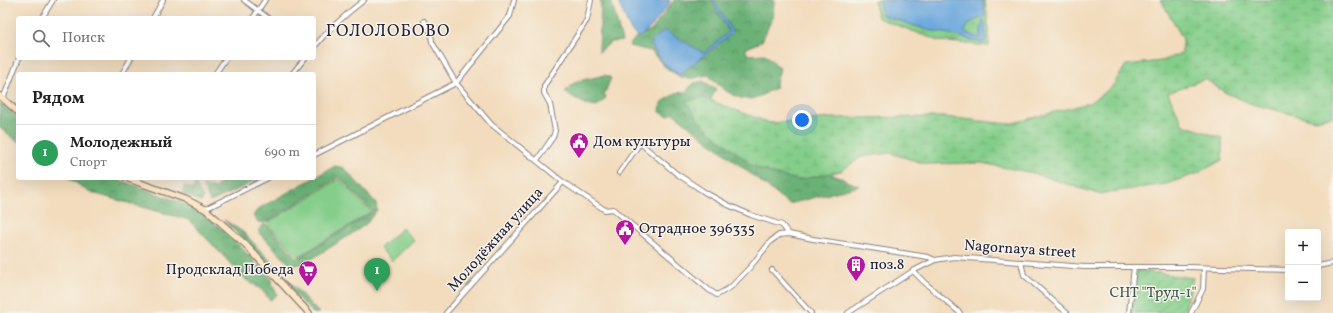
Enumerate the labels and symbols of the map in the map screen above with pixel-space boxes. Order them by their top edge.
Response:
district label: ГОЛОЛОБОВО [326,20,450,43]
your location [792,110,812,130]
public building icon: Дом культуры [568,131,590,159]
place label: Дом культуры [593,132,691,153]
street label: Молодёжная улица [443,183,549,297]
public building icon: Отрадное 396335 [614,218,636,246]
place label: Отрадное 396335 [639,219,755,240]
street label: Nagornaya street [963,236,1077,264]
building icon: поз.8 [845,254,867,282]
place label: поз.8 [870,255,904,276]
pin: 1 [364,258,390,291]
supermarket icon: Продсклад Победа [297,259,319,287]
place label: Продсклад Победа [166,260,294,281]
park label: СНТ "Труд-1" [1109,283,1197,304]

